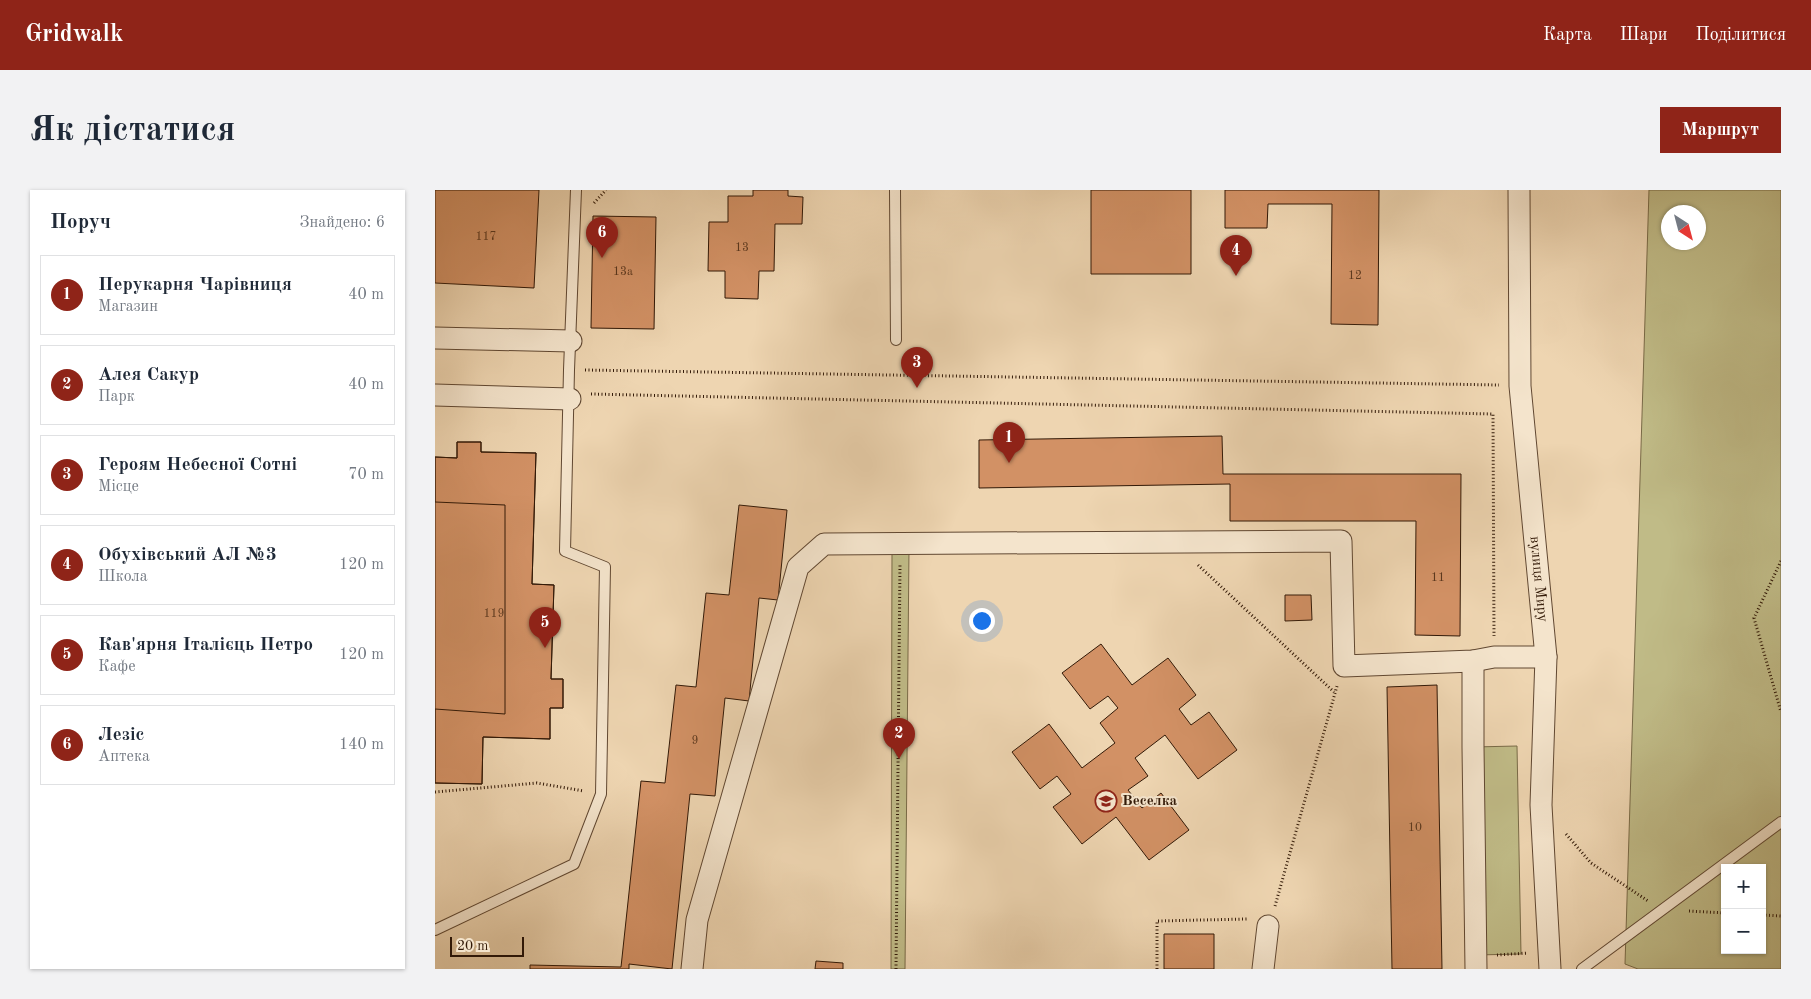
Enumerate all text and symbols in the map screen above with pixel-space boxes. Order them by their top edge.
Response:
text: Gridwalk [25,23,123,47]
text: Карта [1543,26,1592,44]
text: Шари [1620,26,1668,44]
text: Поділитися [1696,26,1786,44]
button: Маршрут [1660,107,1781,153]
text: Як дістатися [30,113,235,148]
north arrow [1661,205,1706,250]
text: Поруч [50,212,111,233]
text: Знайдено: 6 [300,215,385,231]
pin: 6 [586,217,618,258]
house number: 117 [476,231,496,243]
pin: 4 [1220,235,1252,276]
house number: 13 [735,242,749,254]
house number: 13а [613,266,633,278]
house number: 12 [1348,270,1362,282]
text: Перукарня Чарівниця [98,276,292,295]
text: 1 [62,287,72,303]
text: 40 m [348,287,384,303]
text: Магазин [98,299,158,315]
pin: 3 [901,347,933,388]
text: Алея Сакур [98,366,199,385]
text: 2 [62,377,72,393]
text: 40 m [348,377,384,393]
text: Парк [98,389,135,405]
pin: 1 [993,422,1025,463]
text: Героям Небесної Сотні [98,456,297,475]
text: 3 [62,467,72,483]
text: 70 m [348,467,384,483]
text: Місце [98,479,139,495]
street label: вулиця Миру [1527,535,1550,623]
text: Обухівський АЛ №3 [98,546,277,565]
text: 4 [62,557,72,573]
text: 120 m [339,557,384,573]
text: Школа [98,569,148,585]
house number: 11 [1431,572,1445,584]
pin: 5 [529,607,561,648]
house number: 119 [484,608,504,620]
your location [969,608,995,634]
text: Кав'ярня Італієць Петро [98,636,313,655]
text: 5 [62,647,72,663]
text: 120 m [339,647,384,663]
text: Кафе [98,659,136,675]
pin: 2 [883,718,915,759]
text: Лезіс [98,726,145,745]
house number: 9 [692,735,698,747]
text: 6 [62,737,72,753]
text: 140 m [339,737,384,753]
text: Аптека [98,749,150,765]
school or university icon: Веселка [1094,789,1118,813]
place label: Веселка [1122,794,1178,809]
house number: 10 [1408,822,1422,834]
map controls [1721,864,1766,954]
button: + [1721,864,1766,909]
button: − [1721,909,1766,954]
scale bar [450,934,524,957]
text: 20 m [457,939,488,953]

